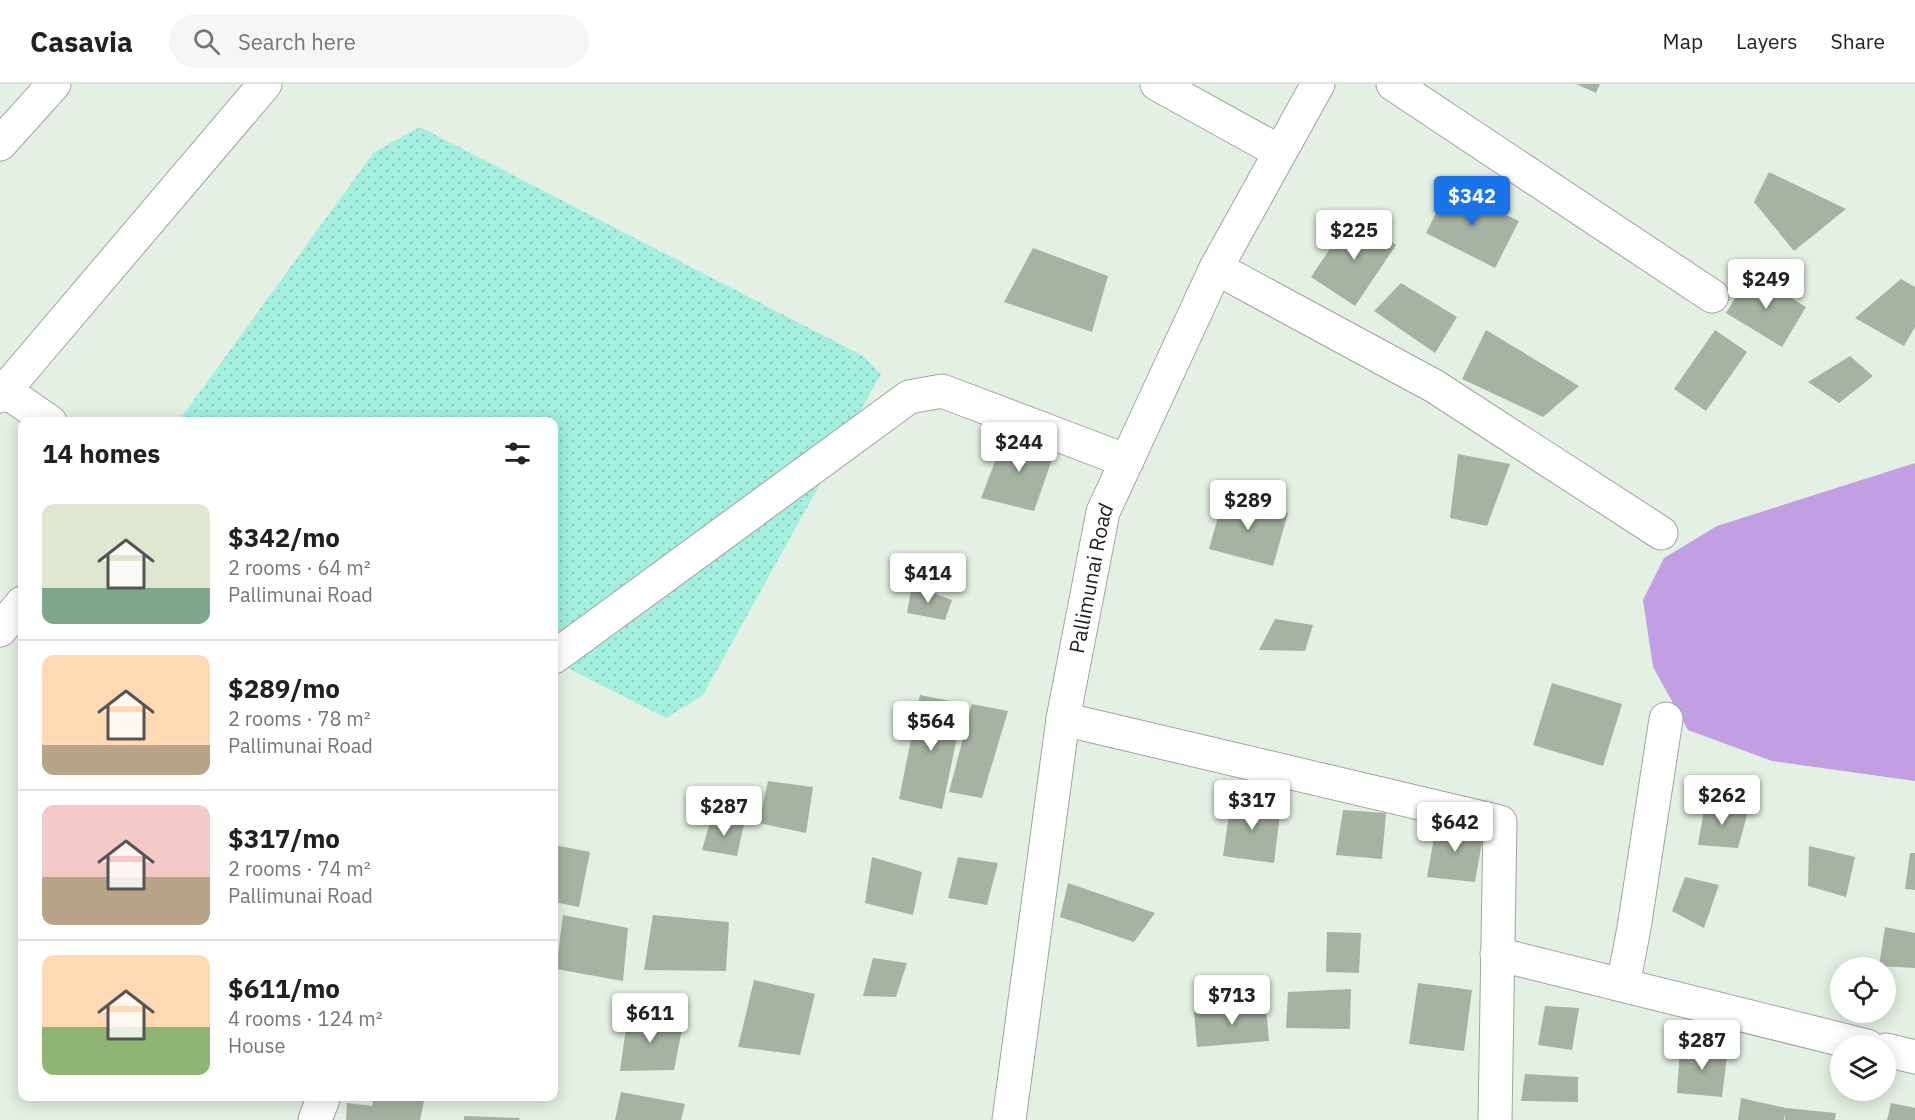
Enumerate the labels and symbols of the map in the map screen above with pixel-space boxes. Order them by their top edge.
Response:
pin: $342 [1436,176,1508,227]
pin: $225 [1318,210,1390,261]
pin: $249 [1730,259,1802,310]
pin: $244 [983,422,1055,473]
pin: $289 [1212,480,1284,531]
street label: Pallimunai Road [1062,498,1119,656]
pin: $414 [892,553,964,604]
pin: $564 [895,701,967,752]
pin: $262 [1686,775,1758,826]
pin: $317 [1216,780,1288,831]
pin: $287 [688,786,760,837]
pin: $642 [1419,802,1491,853]
pin: $713 [1196,975,1268,1026]
pin: $611 [614,993,686,1044]
pin: $287 [1666,1020,1738,1071]

